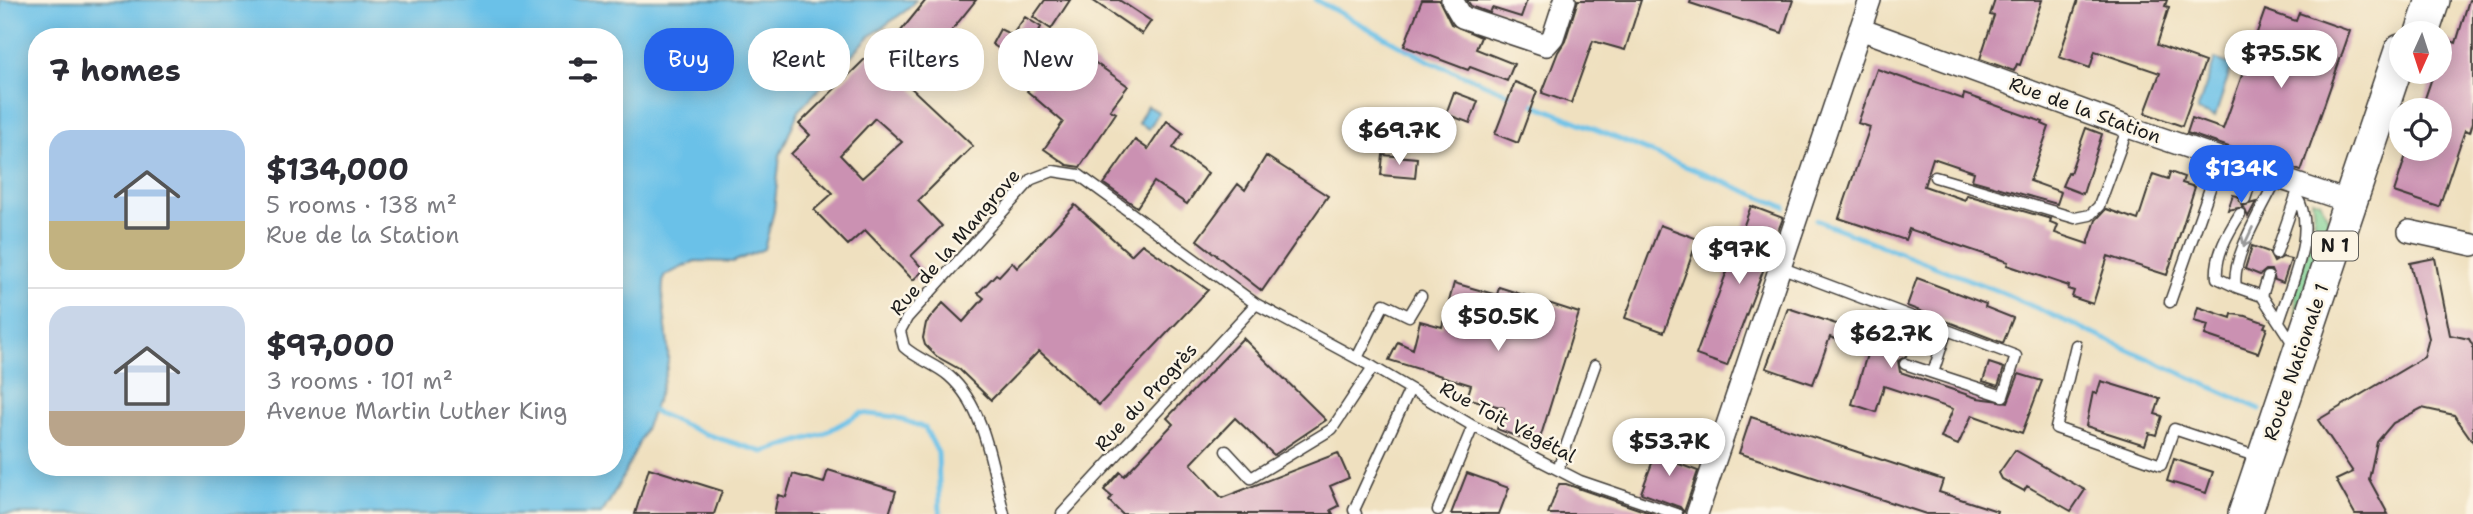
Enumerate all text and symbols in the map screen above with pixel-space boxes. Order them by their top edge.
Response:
north arrow [2389,21,2452,84]
map controls [2389,21,2452,161]
chip: Buy [644,28,734,91]
chip: Rent [748,28,850,91]
chip: Filters [864,28,984,91]
chip: New [998,28,1098,91]
pin: $75.5K [2224,31,2338,90]
text: $75.5K [2240,38,2322,68]
text: 7 homes [49,50,181,91]
icon: filters [564,51,602,89]
street label: Rue de la Station [2006,71,2164,149]
button: locate [2389,98,2452,161]
pin: $69.7K [1342,108,1456,167]
text: $69.7K [1358,115,1440,145]
pin: $134K [2192,146,2290,205]
text: $134,000 [266,149,409,190]
text: $134K [2205,153,2277,183]
icon: home [105,158,189,242]
street label: Rue de la Mangrove [884,163,1026,321]
text: 5 rooms · 138 m² [266,190,457,220]
text: Rue de la Station [266,220,459,250]
pin: $97K [1698,226,1780,286]
one-way arrow [2241,226,2254,247]
road number: N 1 [2312,232,2358,260]
text: $97K [1708,234,1770,264]
street label: Route Nationale 1 [2257,280,2335,444]
pin: $50.5K [1441,294,1555,353]
text: $50.5K [1457,301,1539,331]
pin: $62.7K [1834,310,1948,370]
text: $62.7K [1850,318,1932,348]
text: $97,000 [266,325,395,366]
icon: home [105,334,189,418]
street label: Rue du Progrès [1089,337,1203,457]
text: 3 rooms · 101 m² [266,366,453,396]
street label: Rue Toit Végétal [1436,376,1581,469]
text: Avenue Martin Luther King [266,396,567,426]
pin: $53.7K [1612,419,1726,478]
text: $53.7K [1628,426,1710,456]

